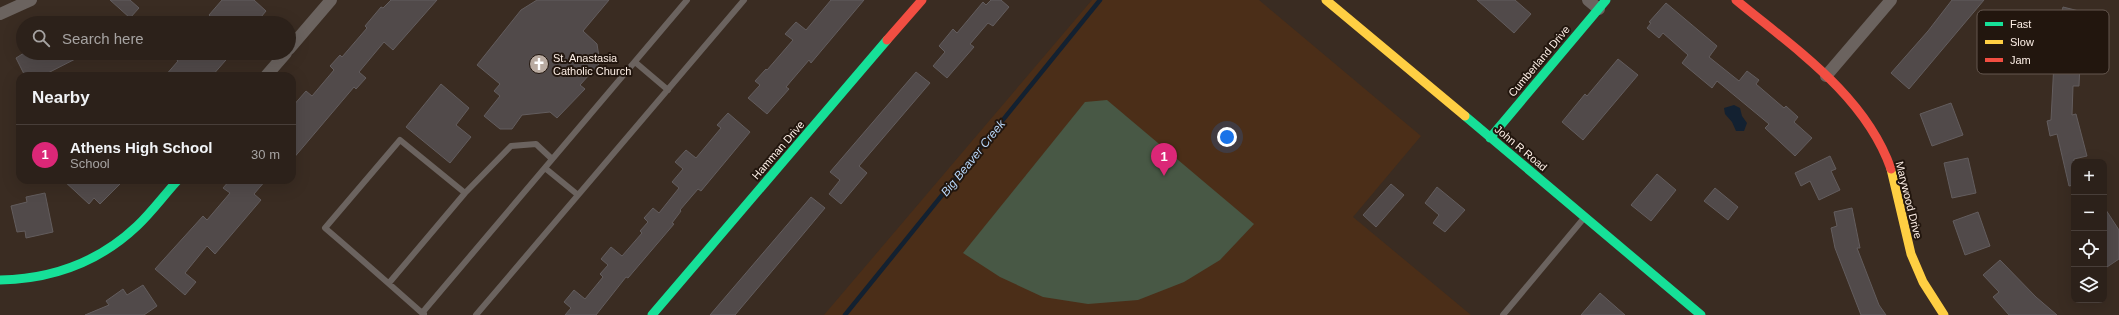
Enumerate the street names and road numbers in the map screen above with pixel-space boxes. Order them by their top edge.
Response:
street label: Cumberland Drive [1506,23,1572,99]
street label: Hamman Drive [749,118,807,182]
street label: John R Road [1493,123,1549,173]
street label: Marywood Drive [1894,160,1924,240]

